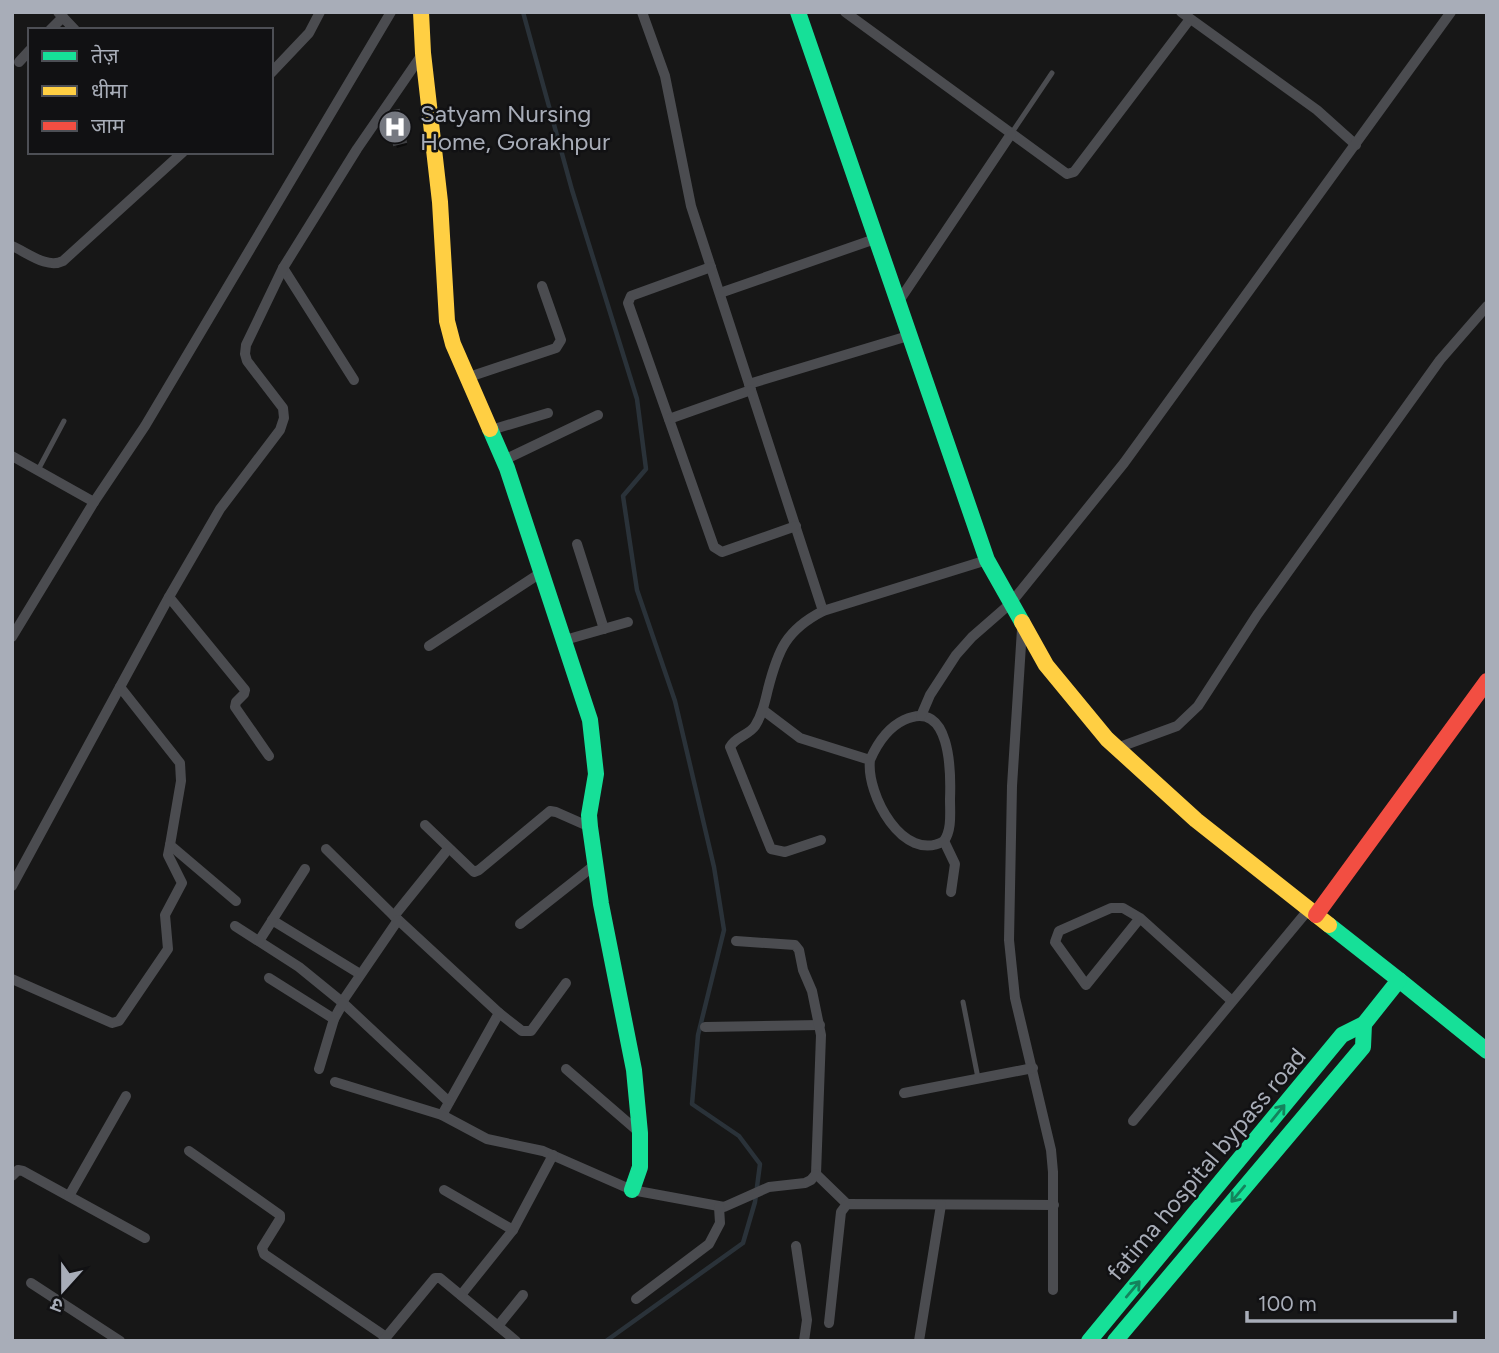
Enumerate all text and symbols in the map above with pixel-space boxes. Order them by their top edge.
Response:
legend [28,28,273,154]
text: तेज़ [91,43,119,68]
text: धीमा [91,78,128,103]
place label: Satyam Nursing Home, Gorakhpur [420,99,610,156]
hospital icon: Satyam Nursing Home, Gorakhpur [376,108,414,146]
text: जाम [91,113,125,138]
street label: fatima hospital bypass road [1100,1042,1312,1286]
one-way arrow [1270,1105,1286,1123]
one-way arrow [1231,1184,1246,1202]
north arrow [28,1255,98,1325]
one-way arrow [1125,1280,1140,1298]
scale bar [1247,1280,1455,1324]
text: 100 m [1258,1291,1317,1316]
text: उ [47,1292,66,1318]

